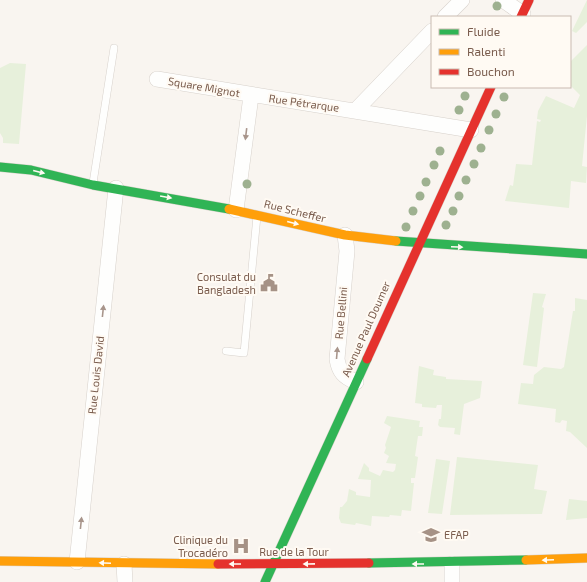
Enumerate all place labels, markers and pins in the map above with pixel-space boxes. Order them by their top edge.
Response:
place label: Consulat du Bangladesh [197,270,256,296]
public building icon: Consulat du Bangladesh [259,273,279,293]
school or university icon: EFAP [421,525,441,545]
place label: EFAP [444,528,469,541]
place label: Clinique du Trocadéro [173,533,228,559]
hospital icon: Clinique du Trocadéro [231,536,251,556]

